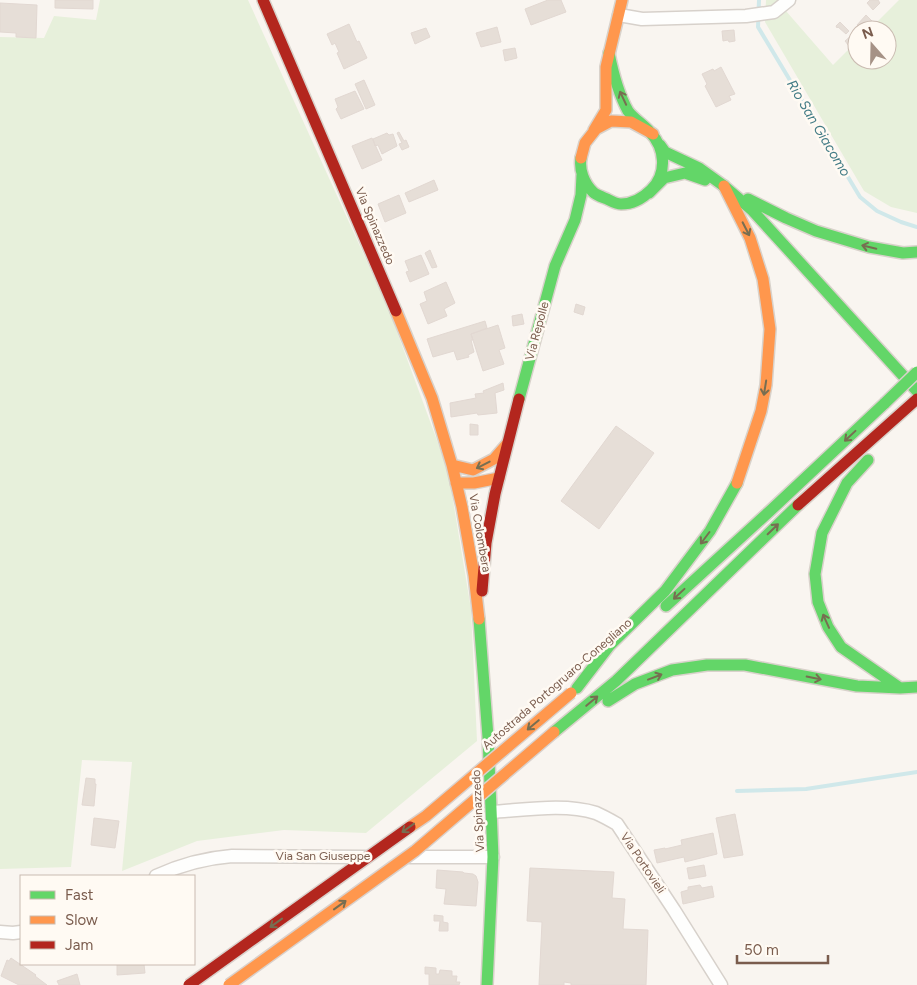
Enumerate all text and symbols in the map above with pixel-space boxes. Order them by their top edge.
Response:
north arrow [847,20,897,70]
text: N [860,23,876,43]
water label: Rio San Giacomo [783,77,854,180]
one-way arrow [617,91,627,106]
street label: Via Spinazzedo [352,185,398,267]
one-way arrow [742,221,751,236]
one-way arrow [861,241,877,251]
street label: Via Repolle [522,300,552,362]
one-way arrow [760,380,770,396]
one-way arrow [843,430,856,442]
one-way arrow [475,460,490,470]
street label: Via Colombera [466,493,494,573]
one-way arrow [767,523,780,535]
one-way arrow [700,531,711,544]
one-way arrow [673,588,686,600]
one-way arrow [821,614,830,629]
street label: Autostrada Portogruaro-Conegliano [480,615,634,753]
one-way arrow [647,671,662,681]
one-way arrow [806,674,822,684]
one-way arrow [585,695,598,706]
one-way arrow [527,719,540,730]
street label: Via Spinazzedo [469,769,487,853]
one-way arrow [402,823,416,834]
street label: Via Portovieli [618,830,668,896]
street label: Via San Giuseppe [276,849,371,863]
legend [20,875,195,965]
text: Fast [65,886,94,904]
one-way arrow [333,900,347,910]
text: Slow [65,911,98,929]
one-way arrow [269,918,283,928]
scale bar [737,932,828,964]
text: Jam [65,936,93,954]
text: 50 m [744,941,779,959]

